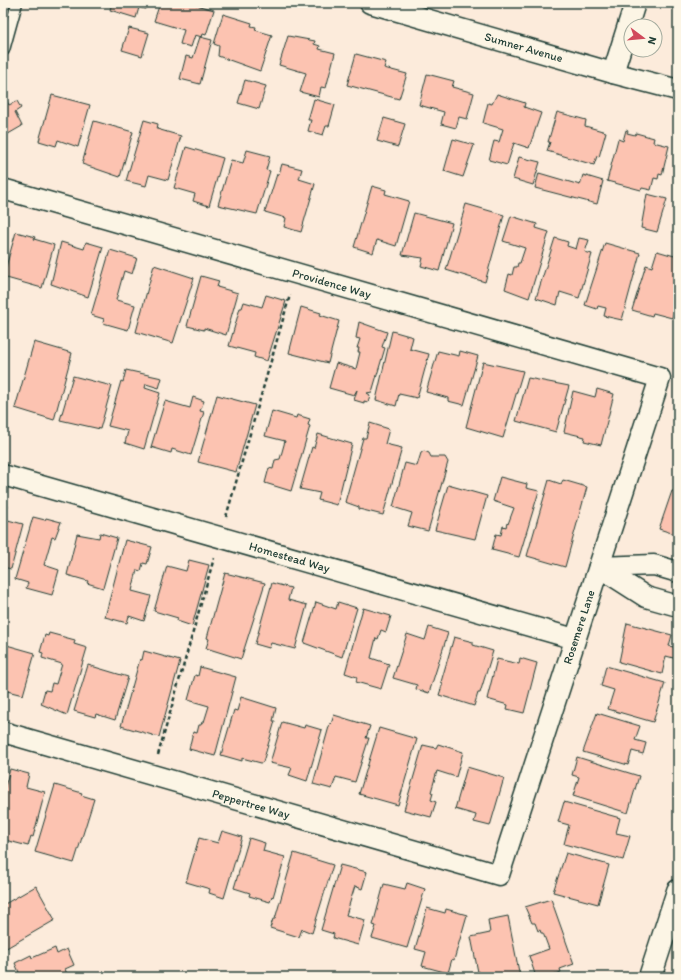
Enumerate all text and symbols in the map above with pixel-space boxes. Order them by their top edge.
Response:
north arrow [623,18,663,58]
street label: Sumner Avenue [483,29,565,65]
text: N [645,35,659,46]
street label: Providence Way [291,266,373,302]
street label: Homestead Way [247,539,332,575]
street label: Rosemere Lane [560,588,598,666]
street label: Peppertree Way [211,786,292,822]

